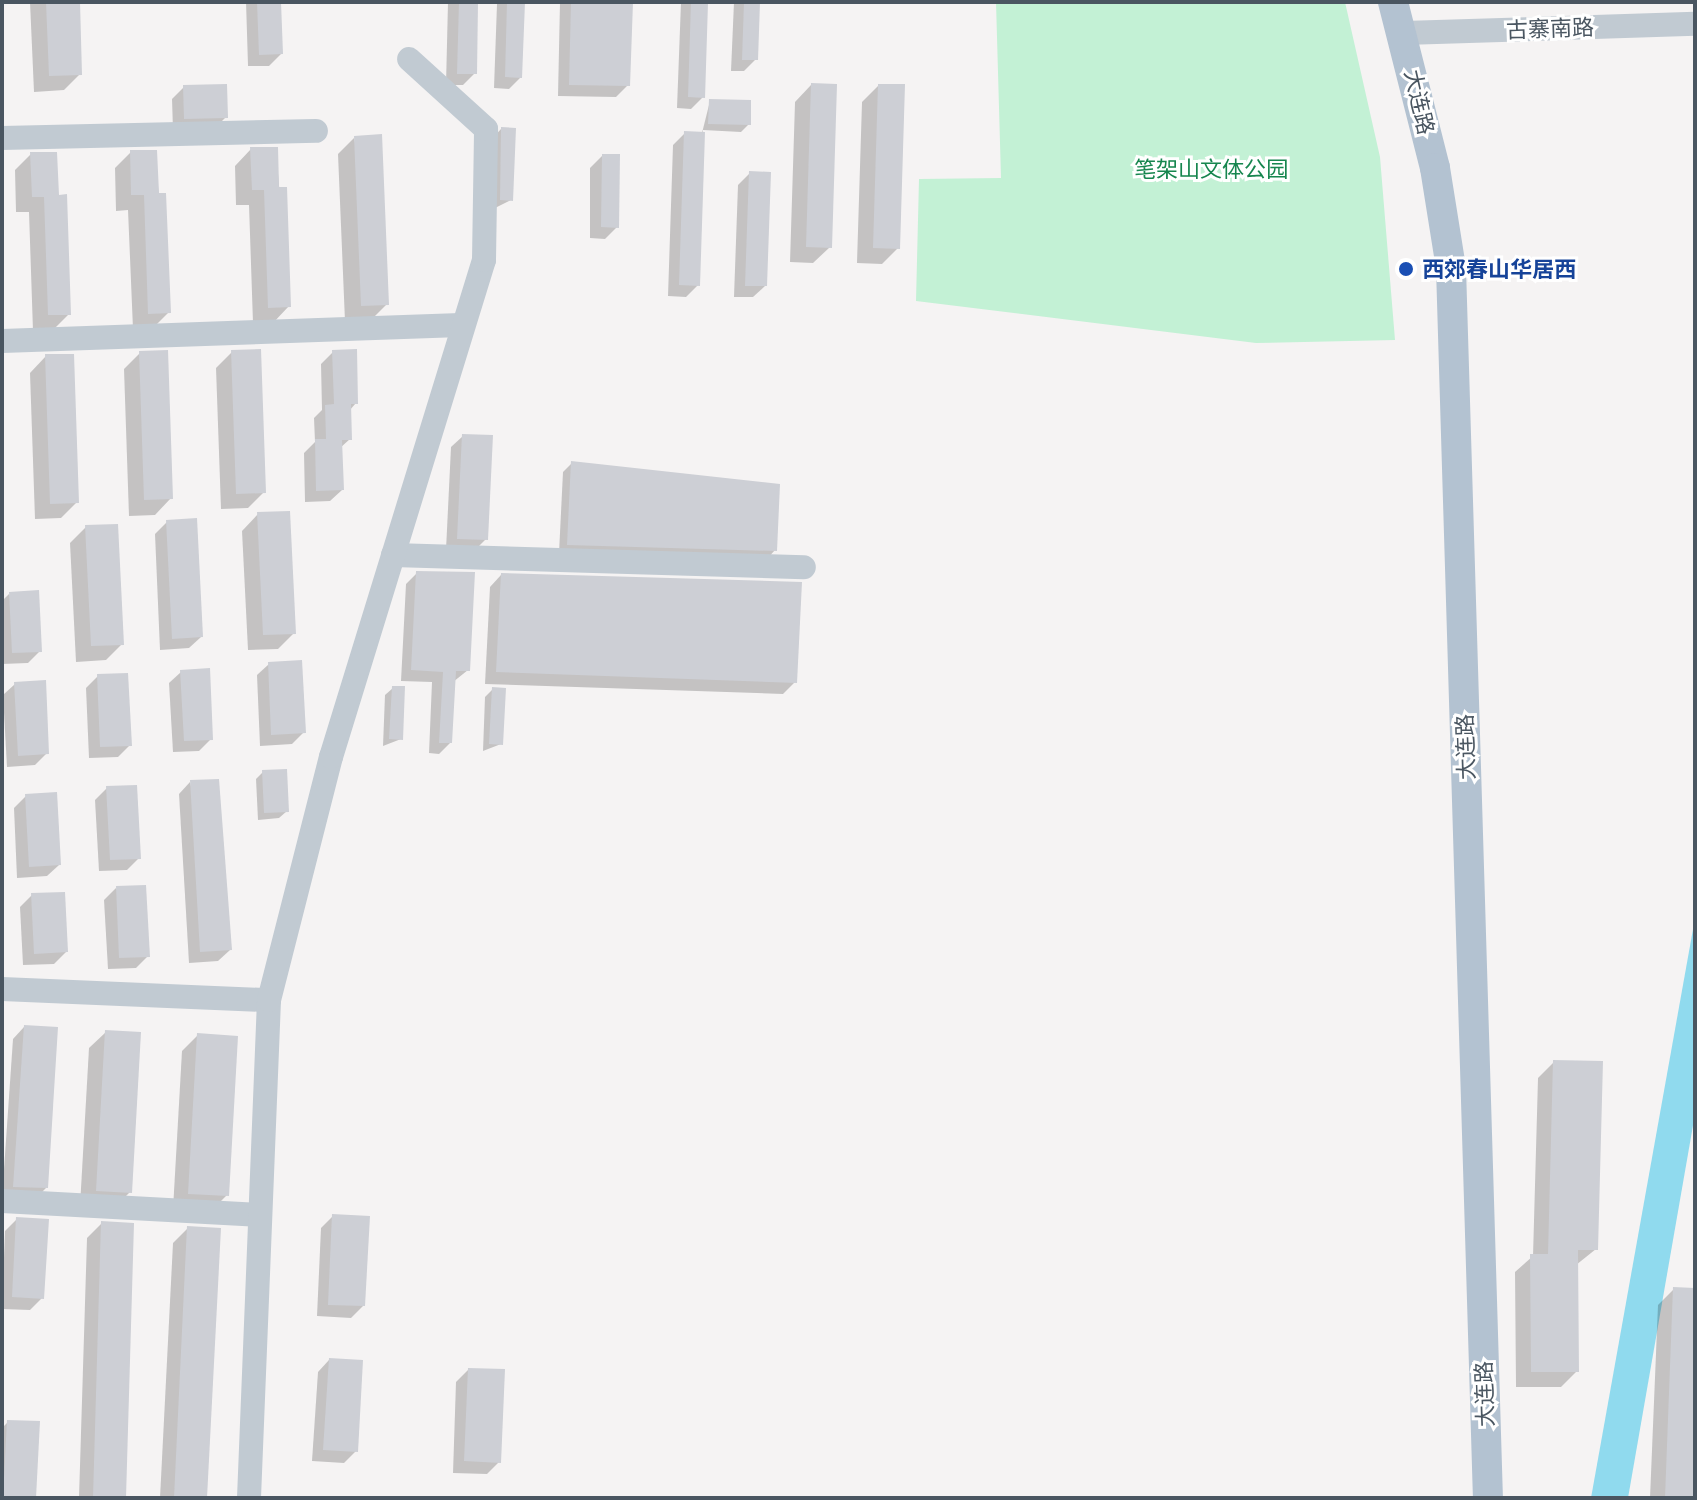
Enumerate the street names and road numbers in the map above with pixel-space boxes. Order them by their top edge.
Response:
street label: 古寨南路 [1506,13,1594,43]
street label: 大连路 [1400,67,1440,137]
street label: 大连路 [1451,714,1479,780]
street label: 大连路 [1470,1361,1498,1427]

